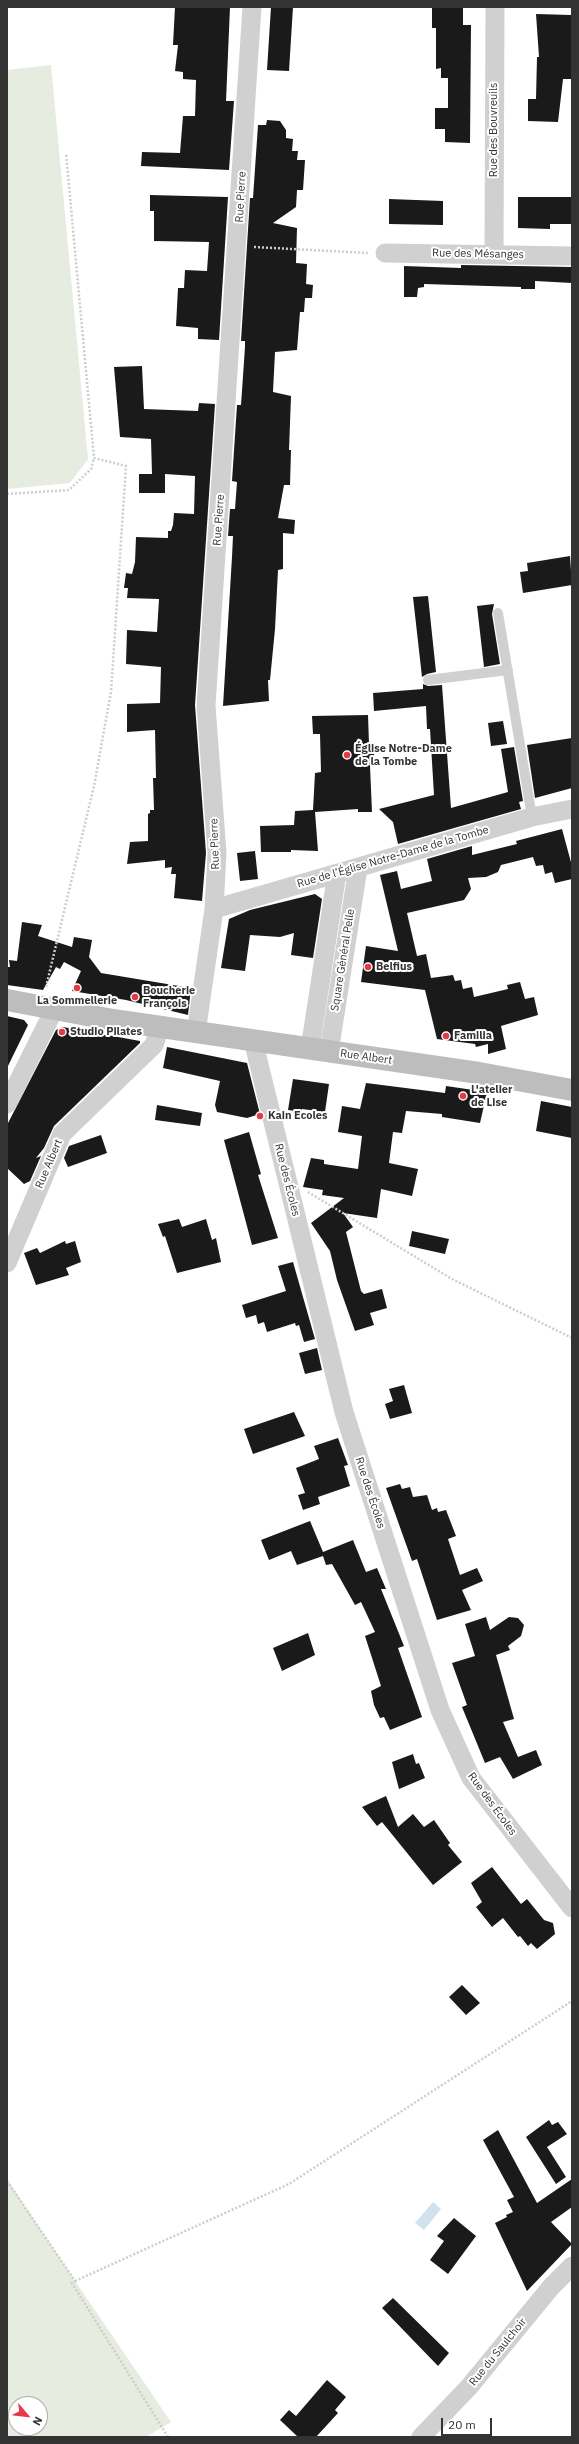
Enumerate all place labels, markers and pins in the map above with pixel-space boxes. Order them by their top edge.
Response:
place label: Église Notre-Dame de la Tombe [355,742,452,768]
marker: Église Notre-Dame de la Tombe [342,750,352,760]
place label: Belfius [376,960,412,974]
marker: Belfius [363,962,373,972]
marker: La Sommellerie [72,983,82,993]
place label: Boucherie François [143,984,195,1010]
marker: Boucherie François [130,992,140,1002]
place label: La Sommellerie [37,994,117,1008]
place label: Studio Pilates [70,1025,142,1039]
marker: Studio Pilates [57,1027,67,1037]
place label: Familia [454,1029,492,1043]
marker: Familia [441,1031,451,1041]
place label: L'atelier de Lise [471,1083,512,1109]
marker: L'atelier de Lise [458,1091,468,1101]
place label: Kain Ecoles [268,1109,328,1123]
marker: Kain Ecoles [255,1111,265,1121]

